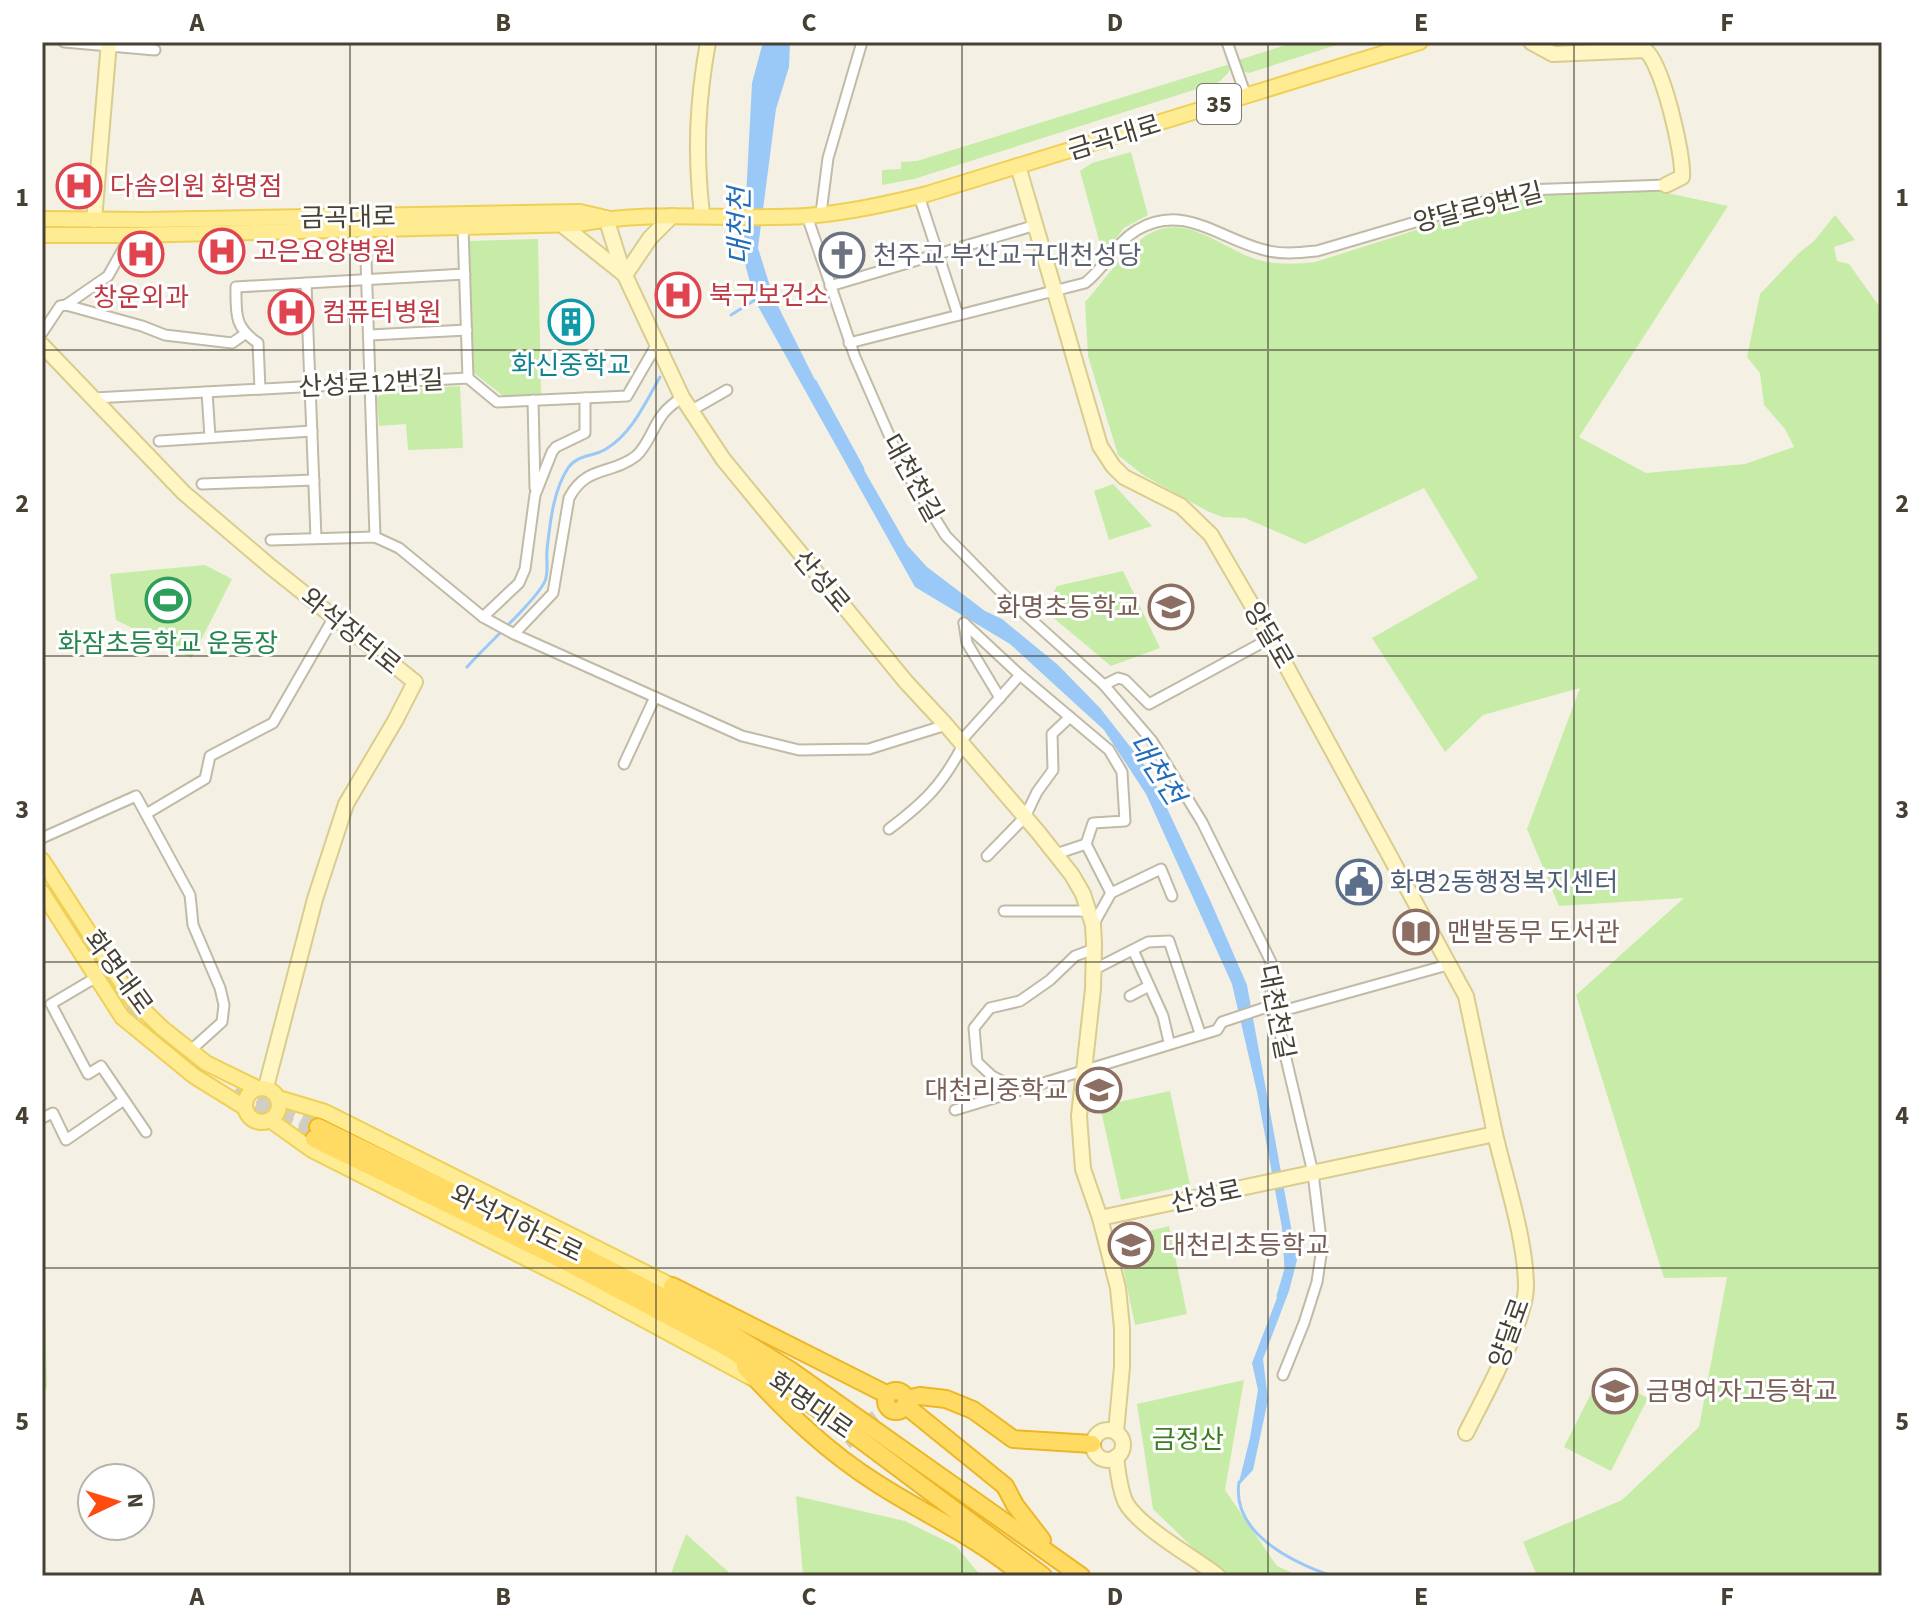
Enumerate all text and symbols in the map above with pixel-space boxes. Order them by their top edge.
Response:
text: A [189,4,206,41]
text: B [495,4,511,41]
text: C [801,4,817,41]
text: D [1107,4,1123,41]
text: E [1414,4,1428,41]
text: F [1720,4,1734,41]
road number: 35 [1197,84,1241,124]
street label: 금곡대로 [1063,106,1165,169]
hospital icon: 다솜의원 화명점 [55,162,103,210]
place label: 다솜의원 화명점 [110,168,283,205]
street label: 양달로9번길 [1409,174,1547,241]
text: 1 [15,179,29,216]
text: 1 [1895,179,1909,216]
water label: 대천천 [720,184,760,265]
street label: 금곡대로 [300,198,396,237]
hospital icon: 고은요양병원 [198,227,246,275]
hospital icon: 창운외과 [117,230,165,278]
church icon: 천주교 부산교구대천성당 [818,231,866,279]
place label: 고은요양병원 [253,233,397,270]
place label: 천주교 부산교구대천성당 [873,237,1141,274]
hospital icon: 북구보건소 [654,271,702,319]
place label: 북구보건소 [709,277,829,314]
place label: 창운외과 [93,279,189,316]
hospital icon: 컴퓨터병원 [267,288,315,336]
place label: 컴퓨터병원 [322,294,442,331]
building icon: 화신중학교 [547,298,595,346]
place label: 화신중학교 [511,347,631,384]
street label: 산성로12번길 [297,361,445,406]
street label: 대천천길 [873,427,952,529]
text: 2 [15,485,29,522]
text: 2 [1895,485,1909,522]
street label: 산성로 [784,542,859,621]
sports icon: 화잠초등학교 운동장 [144,576,192,624]
street label: 와석장터로 [293,579,409,683]
school or university icon: 화명초등학교 [1147,583,1195,631]
place label: 화명초등학교 [996,589,1140,626]
street label: 양달로 [1235,595,1303,676]
place label: 화잠초등학교 운동장 [58,625,278,662]
water label: 대천천 [1118,726,1196,816]
text: 3 [15,791,29,828]
text: 3 [1895,791,1909,828]
public building icon: 화명2동행정복지센터 [1335,858,1383,906]
place label: 화명2동행정복지센터 [1390,864,1618,901]
library icon: 맨발동무 도서관 [1392,908,1440,956]
place label: 맨발동무 도서관 [1447,914,1620,951]
street label: 화명대로 [76,923,162,1022]
street label: 대천천길 [1249,962,1304,1063]
school or university icon: 대천리중학교 [1075,1066,1123,1114]
place label: 대천리중학교 [924,1072,1068,1109]
text: 4 [15,1097,29,1134]
text: 4 [1895,1097,1909,1134]
street label: 산성로 [1167,1171,1245,1222]
street label: 와석지하도로 [444,1175,589,1272]
school or university icon: 대천리초등학교 [1107,1221,1155,1269]
place label: 대천리초등학교 [1162,1227,1329,1264]
street label: 양달로 [1480,1293,1539,1373]
street label: 화명대로 [761,1363,861,1448]
school or university icon: 금명여자고등학교 [1591,1367,1639,1415]
place label: 금명여자고등학교 [1646,1373,1837,1410]
text: 5 [15,1403,29,1440]
text: 5 [1895,1403,1909,1440]
park label: 금정산 [1152,1421,1224,1458]
north arrow [76,1462,156,1542]
text: N [118,1492,151,1509]
text: A [189,1578,206,1615]
text: B [495,1578,511,1615]
text: C [801,1578,817,1615]
text: D [1107,1578,1123,1615]
text: E [1414,1578,1428,1615]
text: F [1720,1578,1734,1615]

